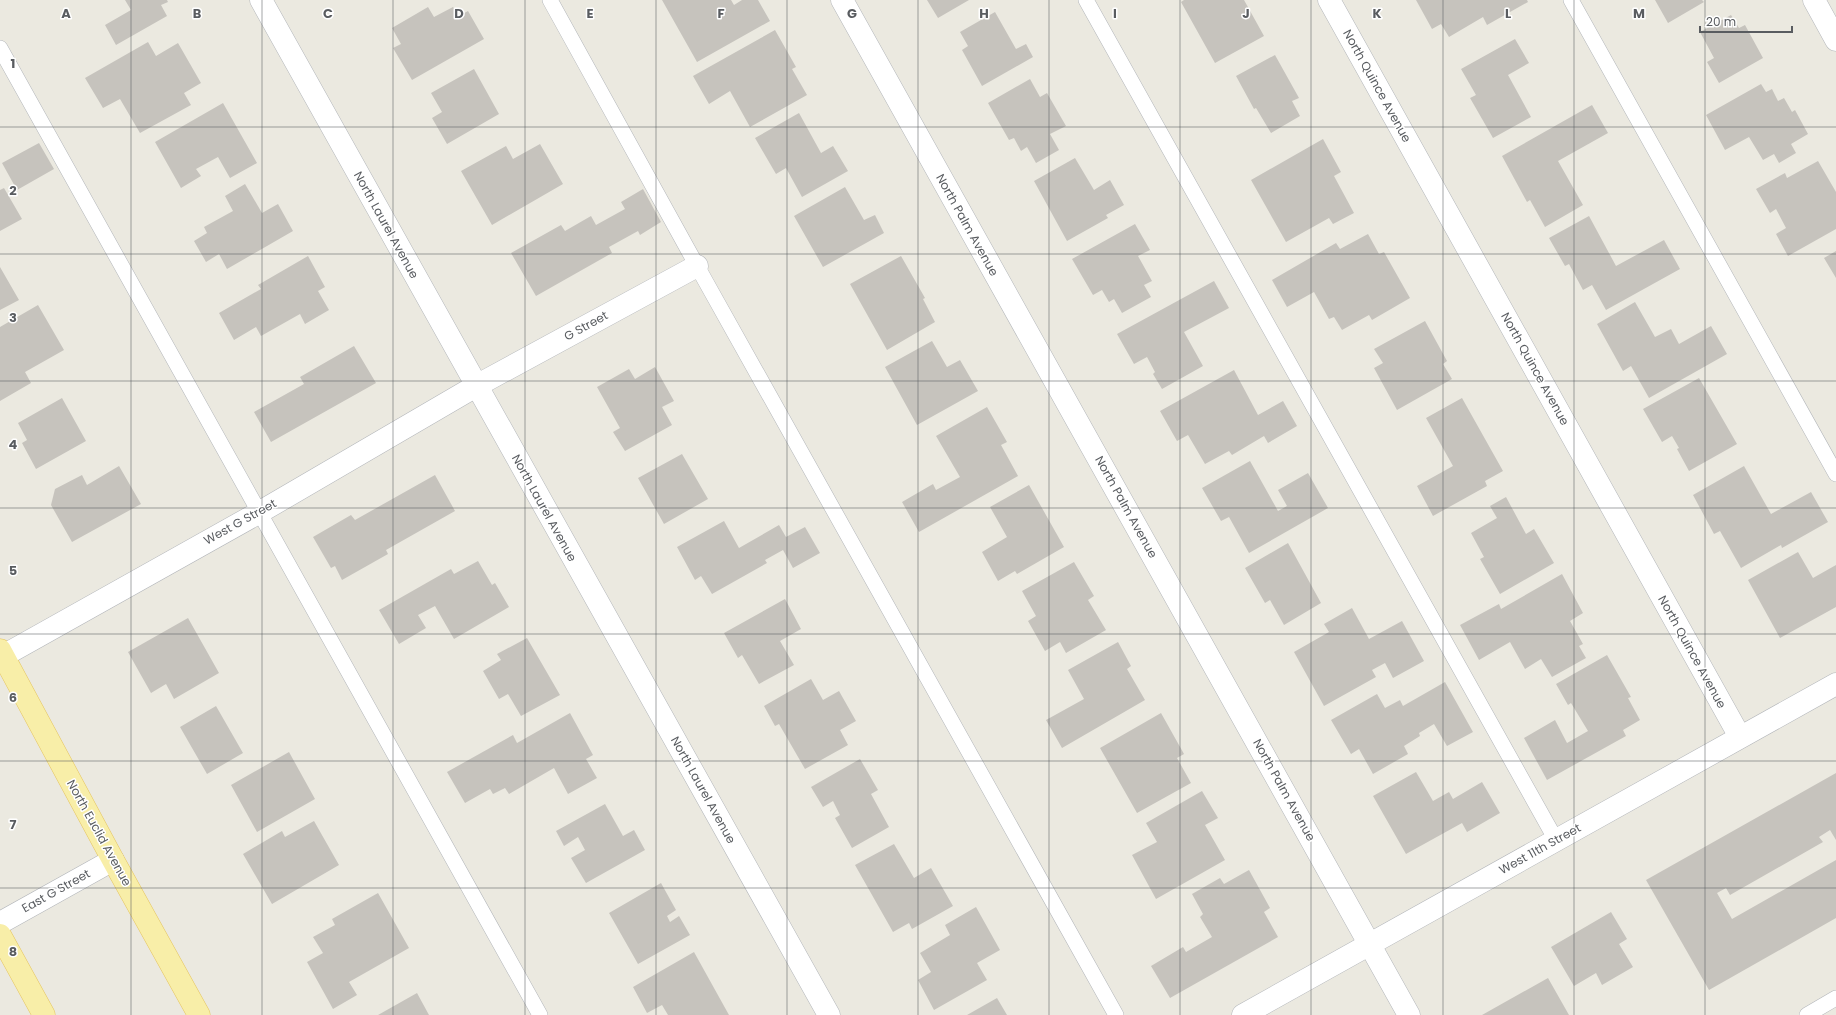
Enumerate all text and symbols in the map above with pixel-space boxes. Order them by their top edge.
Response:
text: A [61,4,71,23]
text: B [193,4,202,23]
text: C [323,4,333,23]
text: D [454,4,464,23]
text: E [586,4,594,23]
text: F [717,4,725,23]
text: G [847,4,857,23]
text: H [979,4,989,23]
text: I [1113,4,1117,23]
text: J [1242,4,1250,23]
text: K [1372,4,1382,23]
text: L [1505,4,1511,23]
text: M [1633,4,1645,23]
scale bar [1700,8,1792,34]
text: 20 m [1706,13,1736,30]
street label: North Quince Avenue [1339,26,1416,145]
text: 1 [11,54,15,73]
street label: North Laurel Avenue [350,168,423,281]
street label: North Palm Avenue [932,171,1003,279]
text: 2 [9,181,17,200]
street label: G Street [561,307,611,345]
text: 3 [9,308,17,327]
street label: North Quince Avenue [1497,309,1574,428]
text: 4 [9,435,18,454]
street label: North Laurel Avenue [508,451,581,564]
street label: North Palm Avenue [1091,453,1162,561]
street label: West G Street [200,495,279,549]
text: 5 [9,561,17,580]
street label: North Quince Avenue [1654,592,1731,711]
text: 6 [9,688,17,707]
street label: North Laurel Avenue [667,733,740,846]
street label: North Palm Avenue [1249,736,1320,844]
street label: North Euclid Avenue [63,776,136,889]
text: 7 [10,815,17,834]
street label: West 11th Street [1496,819,1584,878]
street label: East G Street [18,865,93,916]
text: 8 [9,942,17,961]

